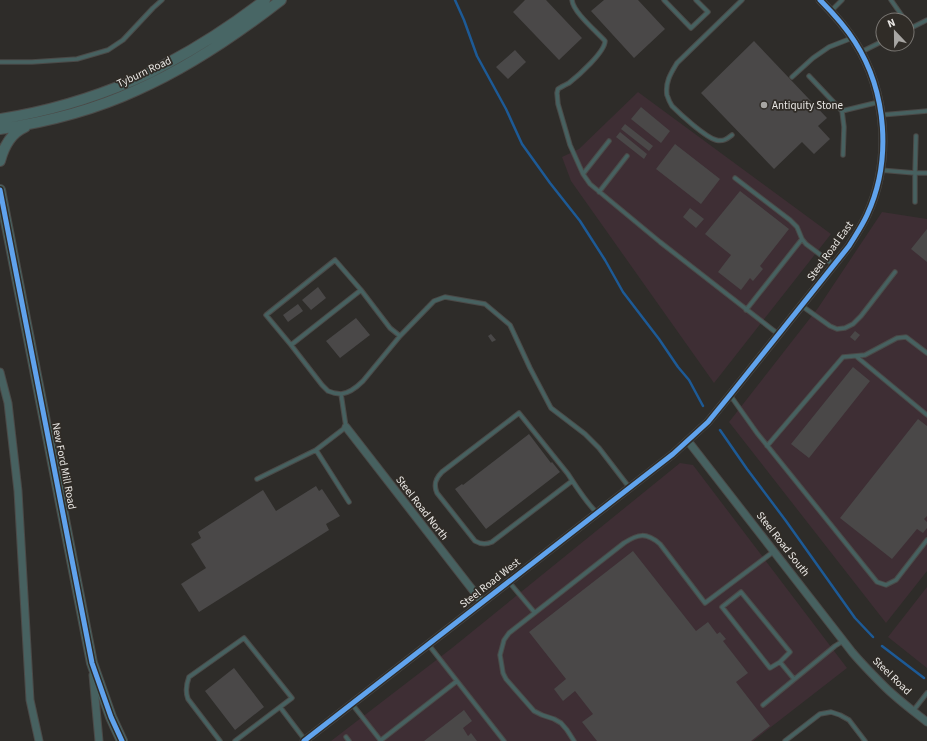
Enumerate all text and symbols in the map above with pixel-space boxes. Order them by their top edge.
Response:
north arrow [875,12,915,52]
text: N [885,15,898,32]
street label: Tyburn Road [114,53,174,91]
place label: Antiquity Stone [772,98,843,113]
marker: Antiquity Stone [759,100,769,110]
street label: Steel Road East [803,218,857,284]
street label: New Ford Mill Road [48,421,80,511]
street label: Steel Road North [392,473,452,543]
street label: Steel Road South [753,508,813,580]
street label: Steel Road West [457,554,524,611]
street label: Steel Road [869,654,915,698]

